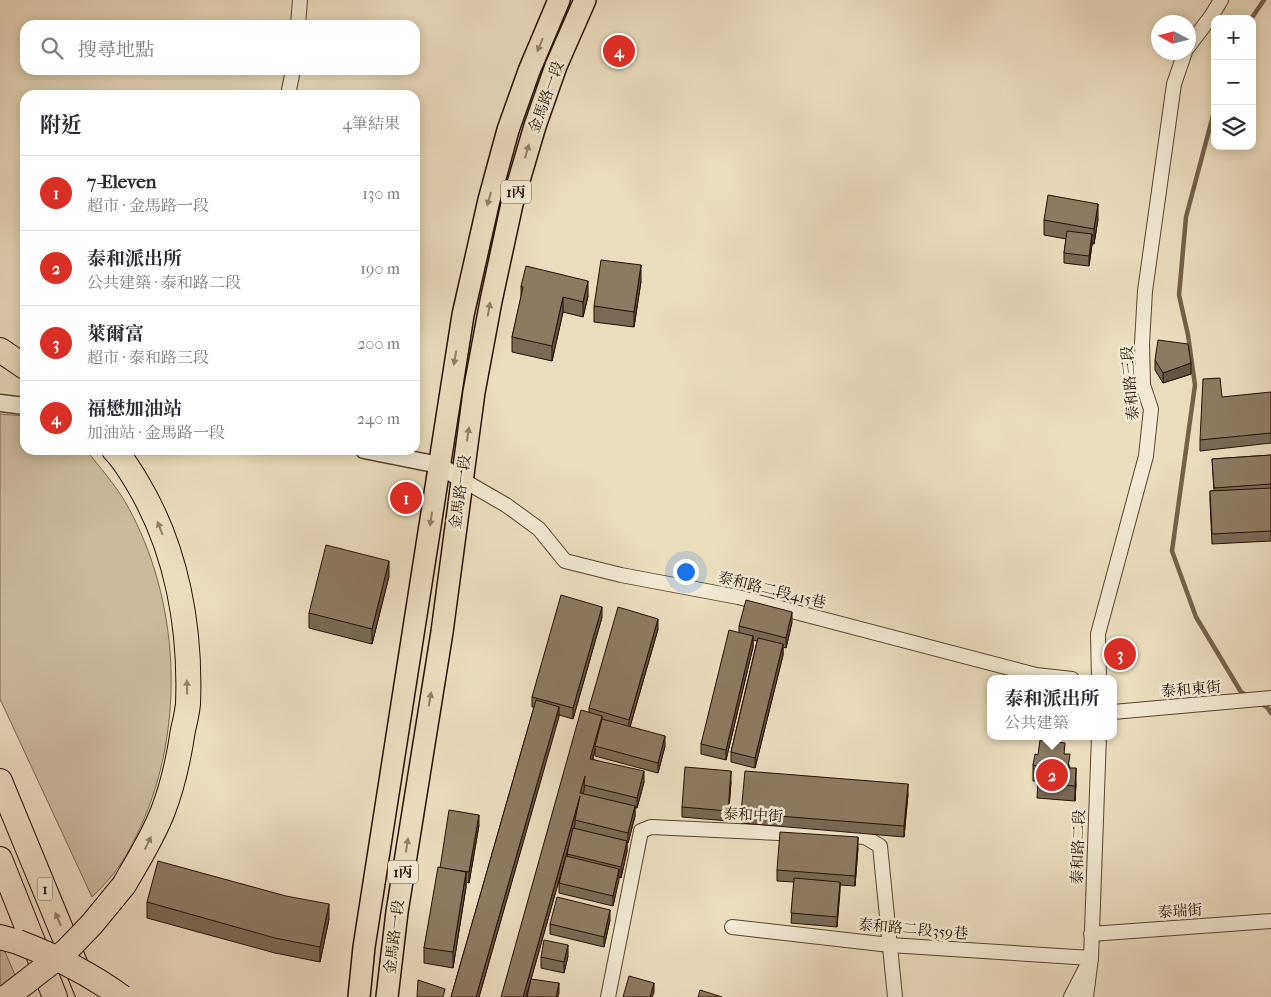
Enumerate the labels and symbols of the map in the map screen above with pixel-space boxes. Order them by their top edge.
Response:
north arrow [1151,15,1196,60]
pin: 4 [603,32,635,70]
one-way arrow [535,38,543,52]
street label: 金馬路一段 [525,59,567,135]
one-way arrow [524,144,532,159]
road number: 1丙 [501,180,531,203]
one-way arrow [485,192,493,207]
one-way arrow [485,302,493,317]
street label: 泰和路三段 [1118,345,1142,421]
one-way arrow [451,350,459,366]
one-way arrow [464,426,472,442]
street label: 金馬路一段 [446,454,474,530]
pin: 1 [390,479,422,517]
one-way arrow [427,511,435,527]
one-way arrow [156,520,164,535]
your location [673,559,699,585]
street label: 泰和路二段415巷 [716,568,828,612]
pin: 3 [1104,635,1136,673]
street label: 泰和東街 [1160,677,1222,701]
one-way arrow [183,679,191,695]
one-way arrow [427,690,435,706]
pin: 2 [1036,756,1068,794]
street label: 泰和中街 [723,804,783,826]
street label: 泰和路二段 [1068,809,1088,885]
one-way arrow [144,836,152,850]
one-way arrow [403,836,411,852]
road number: 1丙 [388,860,418,884]
road number: 1 [38,878,52,901]
street label: 金馬路一段 [380,899,408,975]
street label: 泰瑞街 [1157,900,1203,922]
one-way arrow [53,912,61,927]
street label: 泰和路二段359巷 [857,915,969,943]

